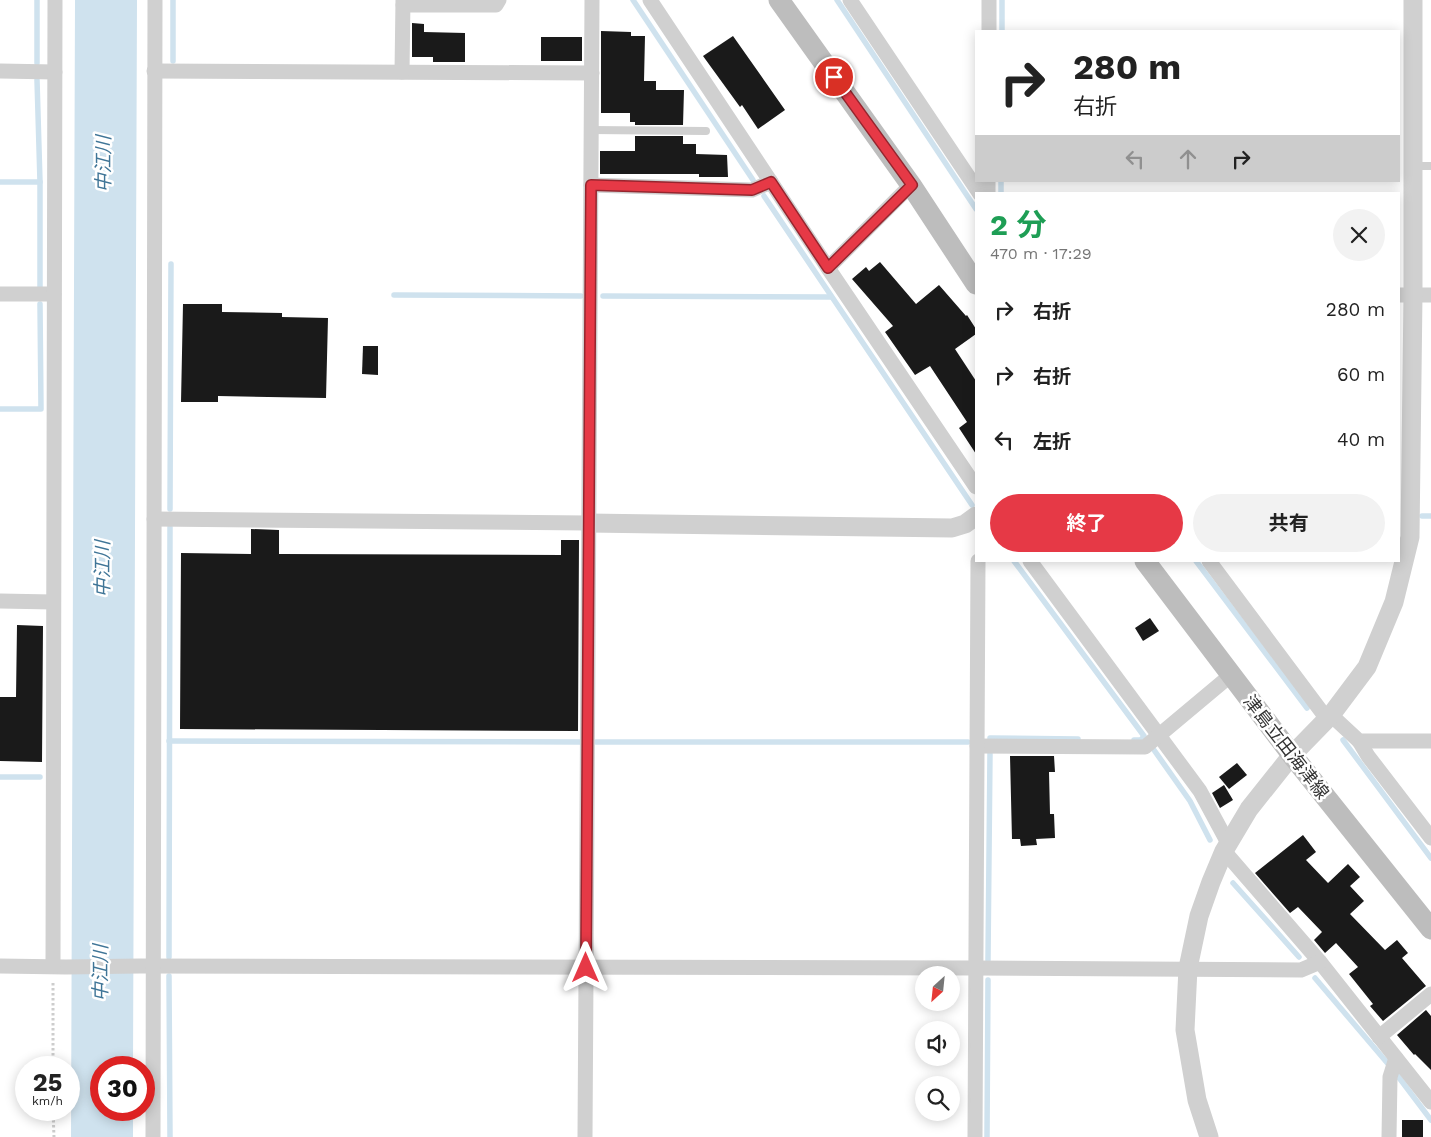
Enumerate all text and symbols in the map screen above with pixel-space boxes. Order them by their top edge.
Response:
text: 280 m [1073,46,1181,88]
icon: right [990,50,1055,115]
pin [813,56,855,98]
icon: arrive [820,63,848,91]
text: 右折 [1073,94,1117,119]
water label: 中江川 [92,134,115,193]
icon: left [1121,145,1149,173]
icon: ahead [1174,145,1202,173]
icon: right [1227,145,1255,173]
text: 2 分 [990,207,1046,242]
button: close [1333,209,1385,261]
text: 470 m · 17:29 [990,244,1092,263]
icon: right [990,296,1018,324]
text: 280 m [1326,298,1385,321]
text: 右折 [1033,300,1071,323]
icon: right [990,361,1018,389]
text: 60 m [1337,363,1385,386]
text: 右折 [1033,365,1071,388]
icon: left [990,426,1018,454]
text: 40 m [1337,428,1385,451]
text: 左折 [1033,430,1071,453]
button: 終了 [990,494,1183,552]
button: 共有 [1193,494,1385,552]
water label: 中江川 [91,539,114,598]
street label: 津島立田海津線 [1239,691,1333,803]
position arrow [559,941,611,993]
water label: 中江川 [89,943,112,1002]
north arrow [915,966,960,1011]
map controls [915,966,960,1121]
button: sound [915,1021,960,1066]
speed limit sign: 30 [90,1056,155,1121]
text: 25 [33,1068,62,1097]
button: search [915,1076,960,1121]
text: km/h [32,1094,63,1108]

